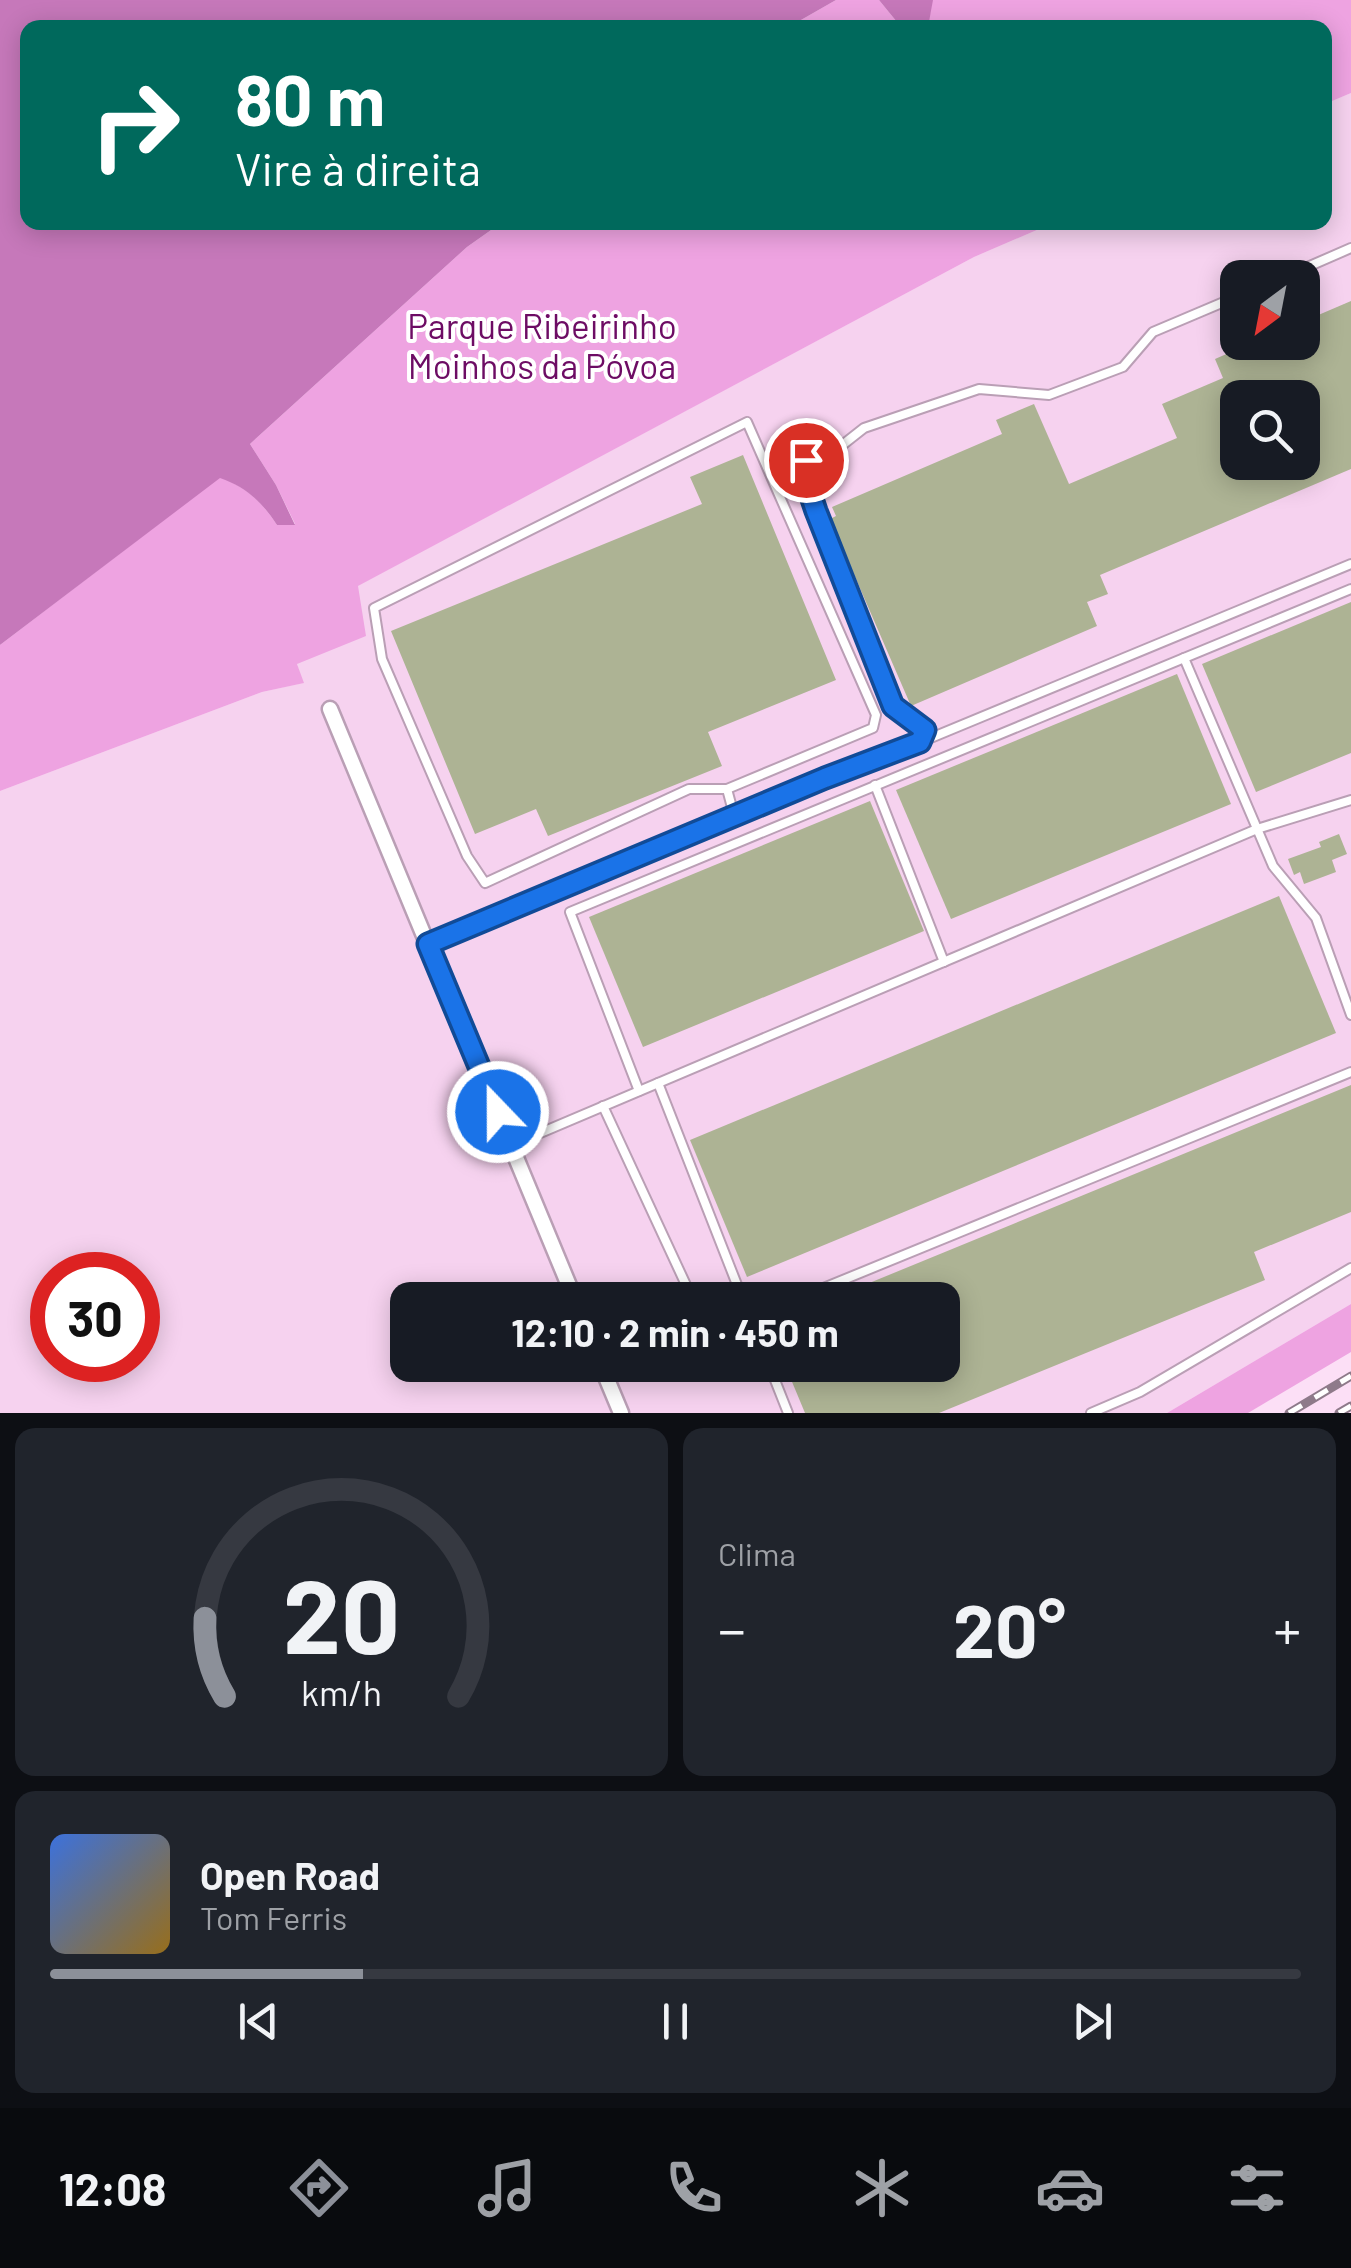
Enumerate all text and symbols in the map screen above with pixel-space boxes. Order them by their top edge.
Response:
text: 80 m [235,56,385,140]
icon: right [70,60,200,190]
text: Vire à direita [235,141,481,195]
north arrow [1220,260,1320,360]
map controls [1220,260,1320,480]
park label: Parque Ribeirinho Moinhos da Póvoa [407,304,677,386]
button: search [1220,380,1320,480]
pin [764,418,849,503]
icon: arrive [779,433,834,488]
position arrow [446,1060,550,1164]
speed limit sign: 30 [30,1252,160,1382]
text: 12:10 · 2 min · 450 m [511,1309,839,1355]
text: Clima [718,1534,796,1572]
text: 20 [283,1550,400,1675]
text: 20° [953,1583,1066,1673]
text: − [718,1595,746,1661]
text: + [1273,1595,1301,1661]
text: km/h [301,1670,382,1713]
text: Open Road [200,1852,380,1898]
text: Tom Ferris [200,1898,347,1936]
icon: previous [231,1994,286,2049]
icon: pause [648,1994,703,2049]
icon: next [1065,1994,1120,2049]
icon: directions [284,2153,354,2223]
icon: music [472,2153,542,2223]
icon: phone [659,2153,729,2223]
icon: climate [847,2153,917,2223]
icon: car [1035,2153,1105,2223]
icon: filters [1222,2153,1292,2223]
text: 12:08 [59,2161,166,2215]

